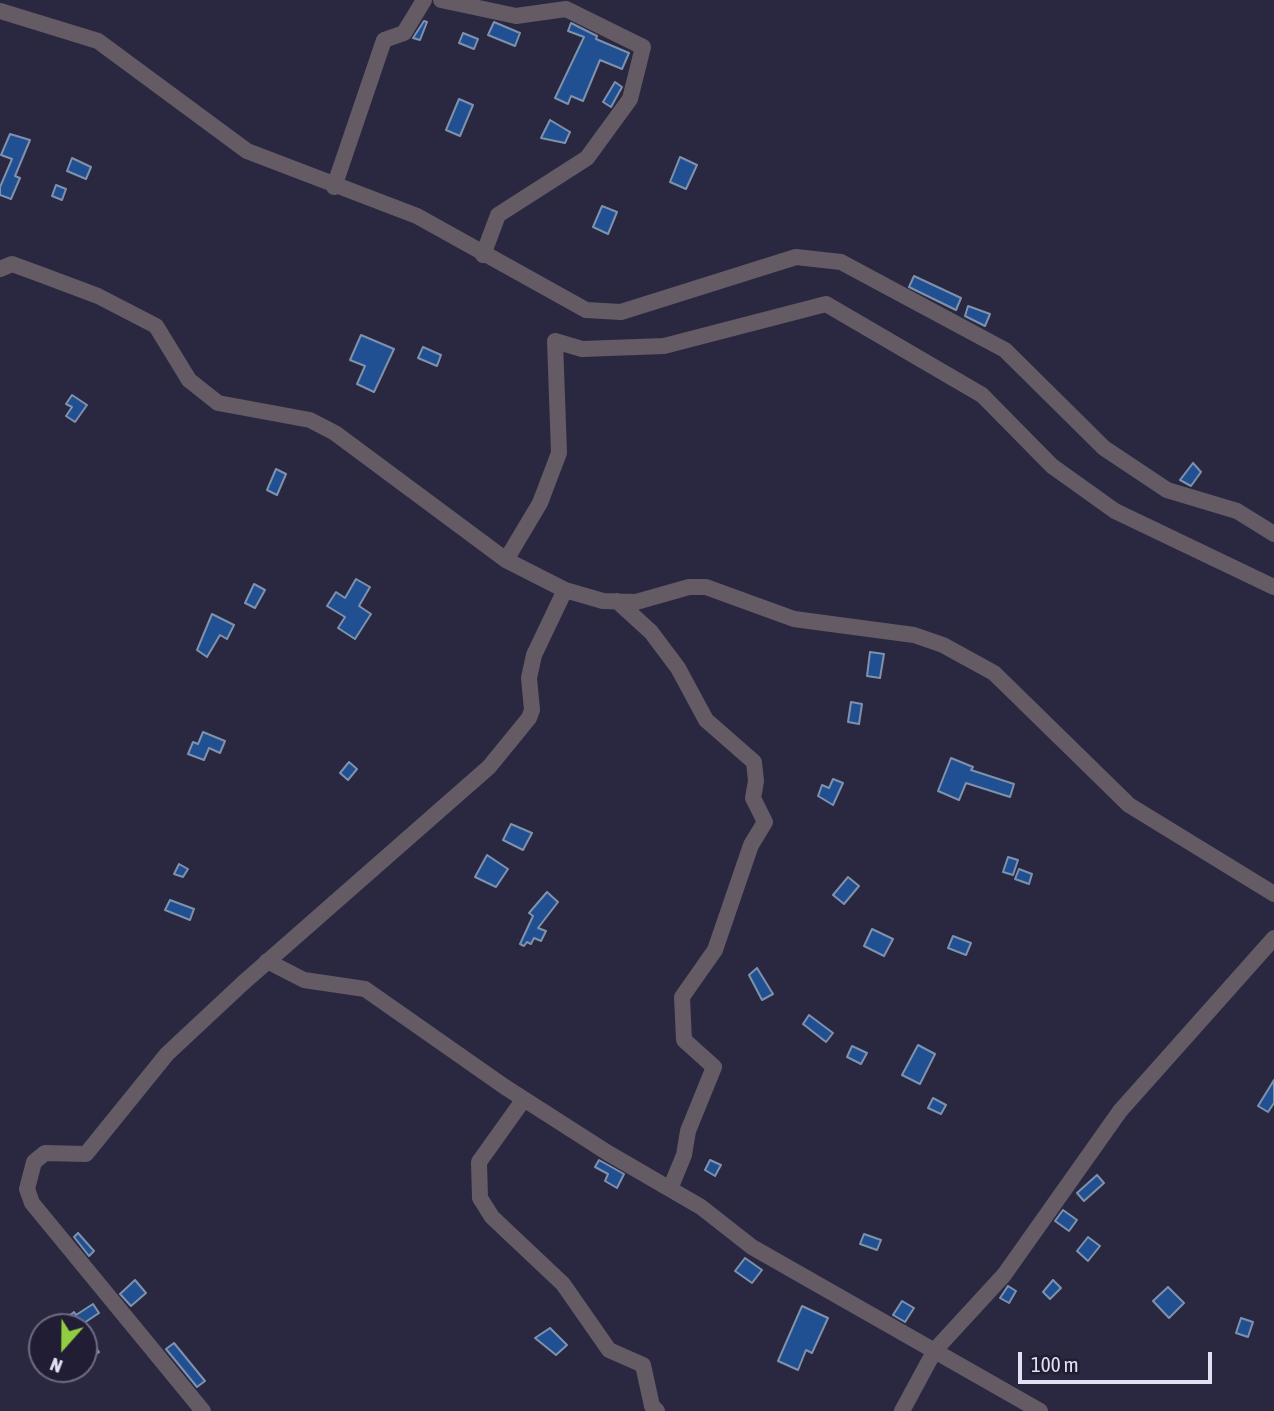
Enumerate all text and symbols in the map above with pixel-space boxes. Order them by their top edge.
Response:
north arrow [28,1313,98,1383]
scale bar [1022,1338,1216,1382]
text: 100 m [1031,1352,1079,1376]
text: N [47,1353,65,1378]

